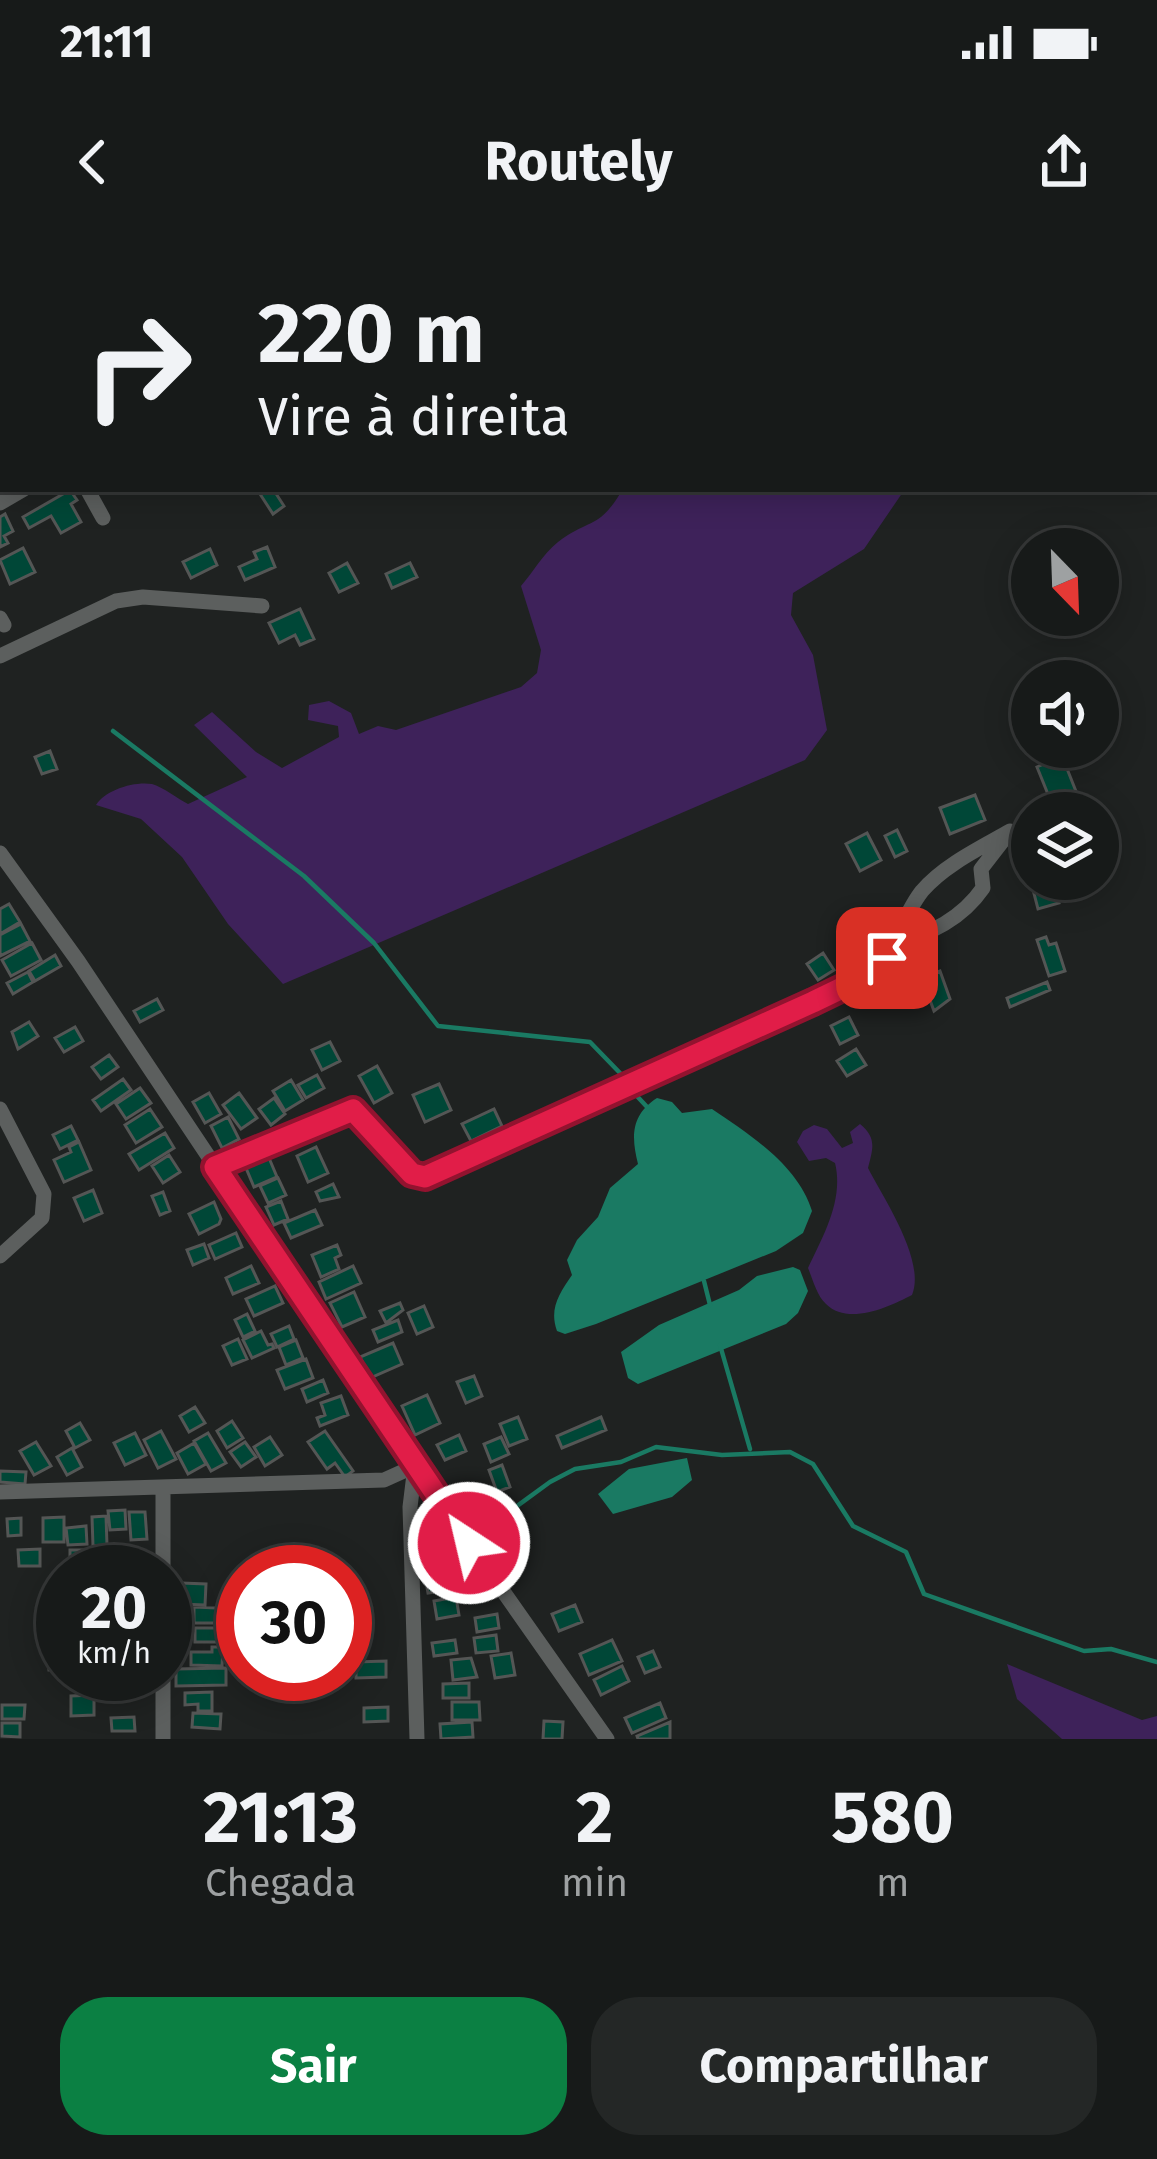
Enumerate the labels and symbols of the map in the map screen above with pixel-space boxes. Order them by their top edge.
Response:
north arrow [1011,528,1119,636]
pin [836,907,938,1009]
position arrow [406,1480,532,1606]
speed limit sign: 30 [216,1545,372,1701]

